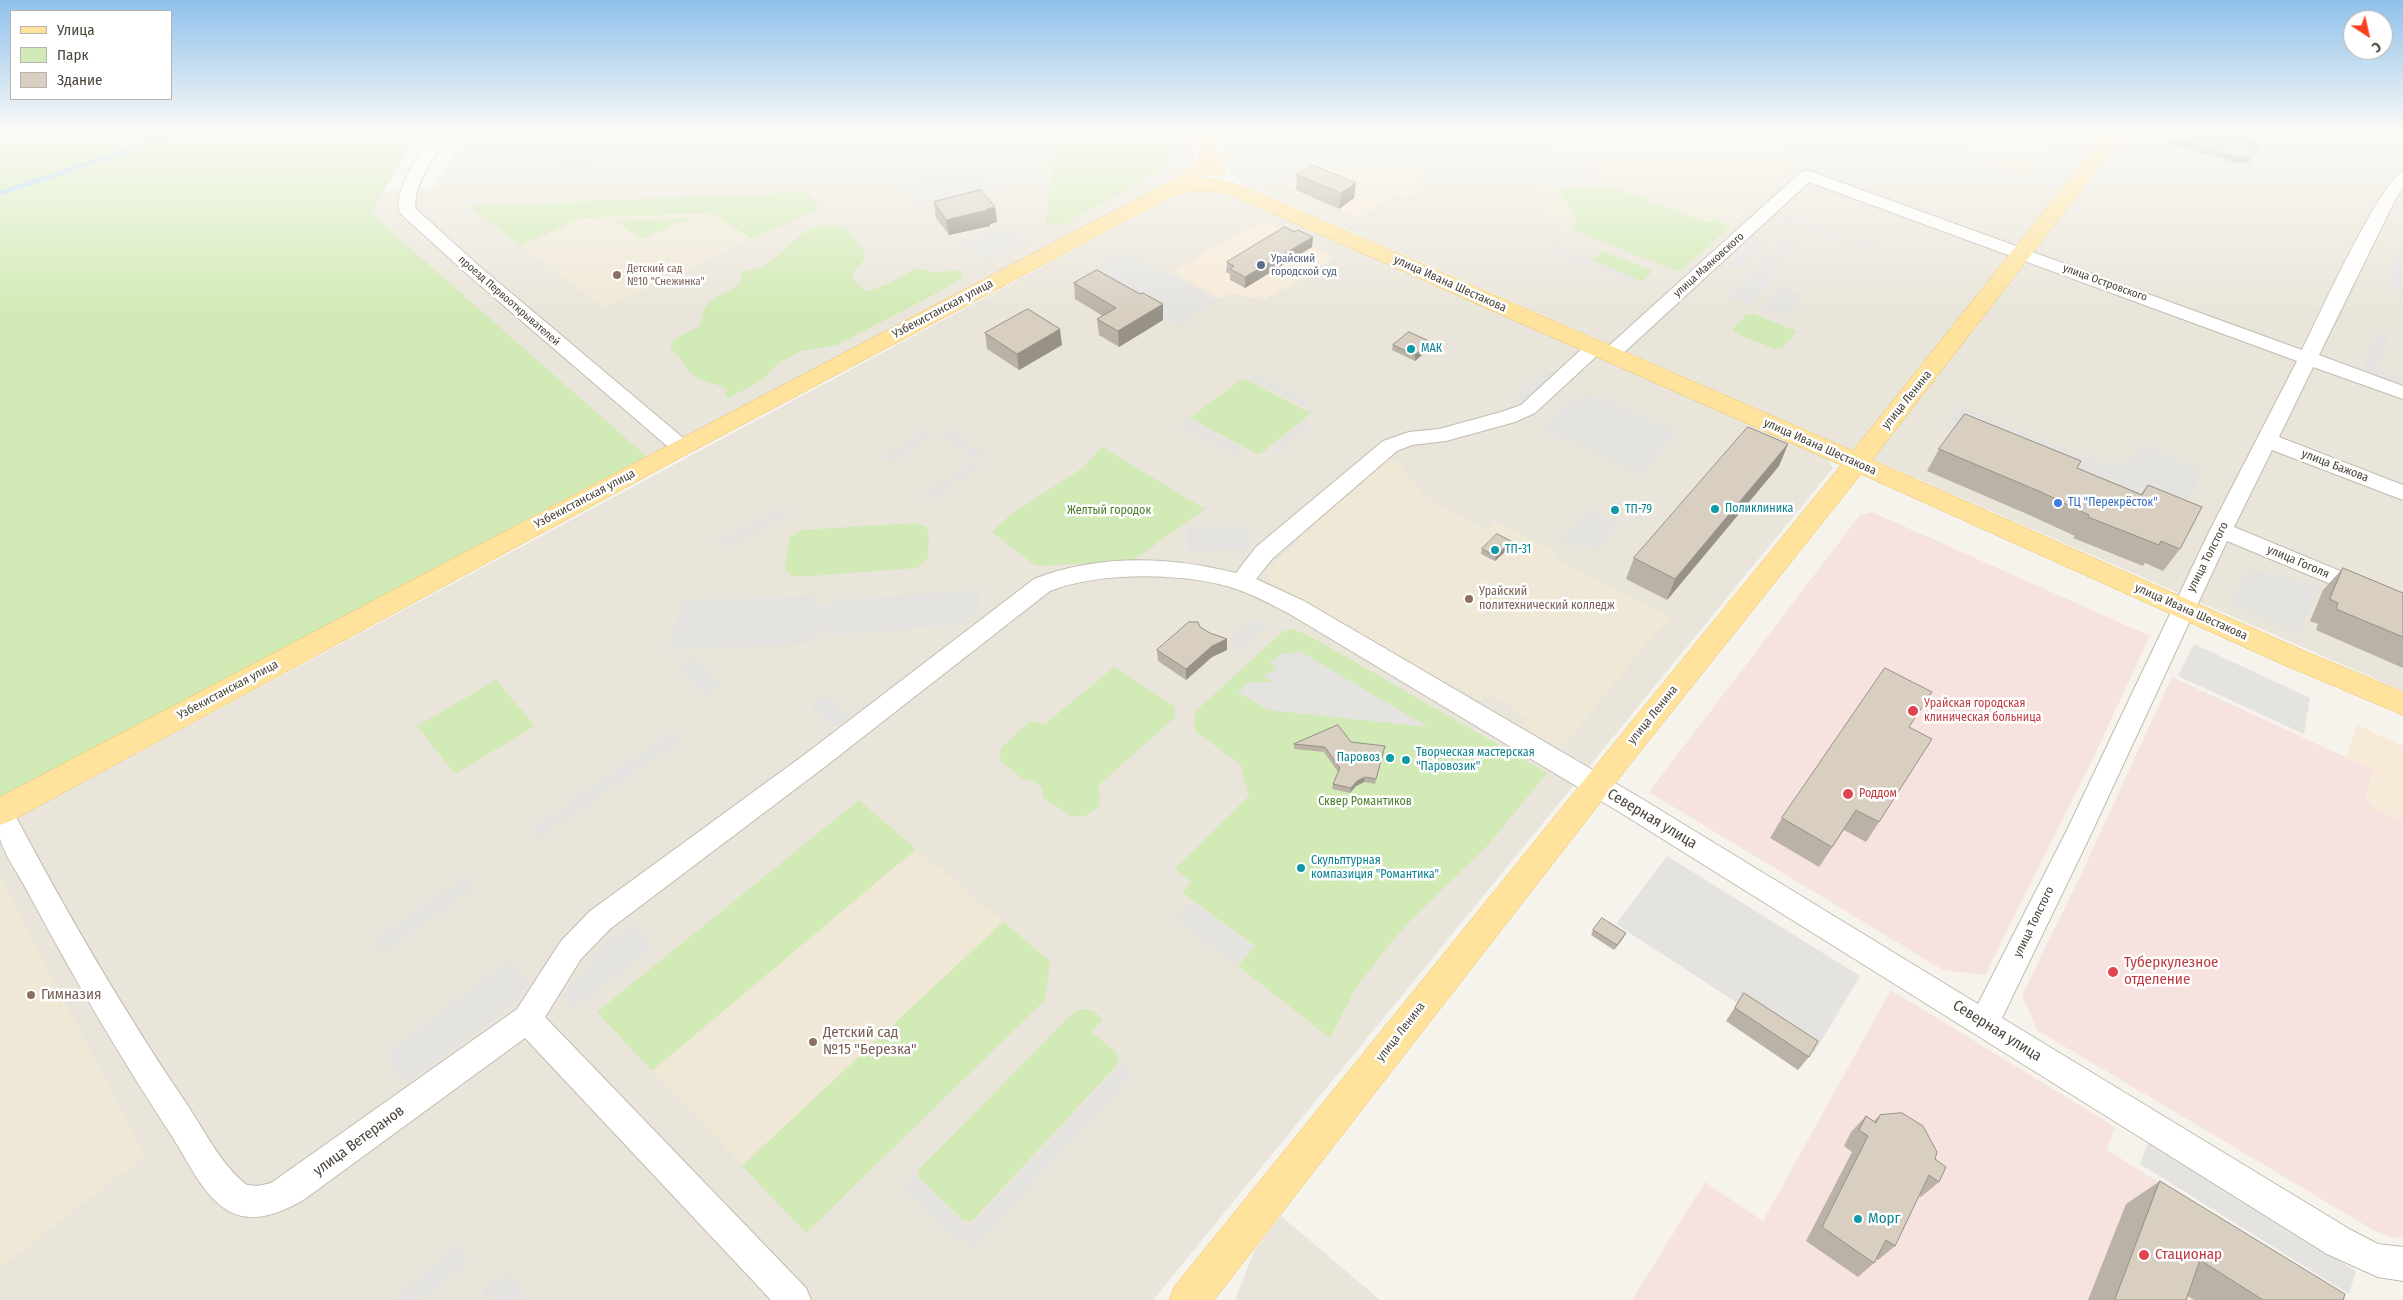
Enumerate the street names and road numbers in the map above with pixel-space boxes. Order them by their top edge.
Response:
street label: улица Маяковского [1671,230,1747,300]
street label: проезд Первооткрывателей [456,253,562,349]
street label: улица Ивана Шестакова [1391,253,1509,315]
street label: улица Островского [2061,262,2149,304]
street label: Узбекистанская улица [890,276,996,342]
street label: улица Ленина [1879,368,1935,432]
street label: улица Ивана Шестакова [1761,416,1879,478]
street label: улица Бажова [2299,447,2371,485]
street label: Узбекистанская улица [532,466,638,532]
street label: улица Толстого [2184,520,2232,594]
street label: улица Гоголя [2265,542,2331,582]
street label: улица Ивана Шестакова [2132,581,2250,643]
street label: Узбекистанская улица [175,657,281,723]
street label: улица Ленина [1625,683,1681,747]
street label: Северная улица [1604,785,1700,853]
street label: улица Толстого [2011,884,2057,960]
street label: Северная улица [1949,996,2045,1066]
street label: улица Ленина [1373,1000,1429,1064]
street label: улица Ветеранов [310,1102,408,1180]

